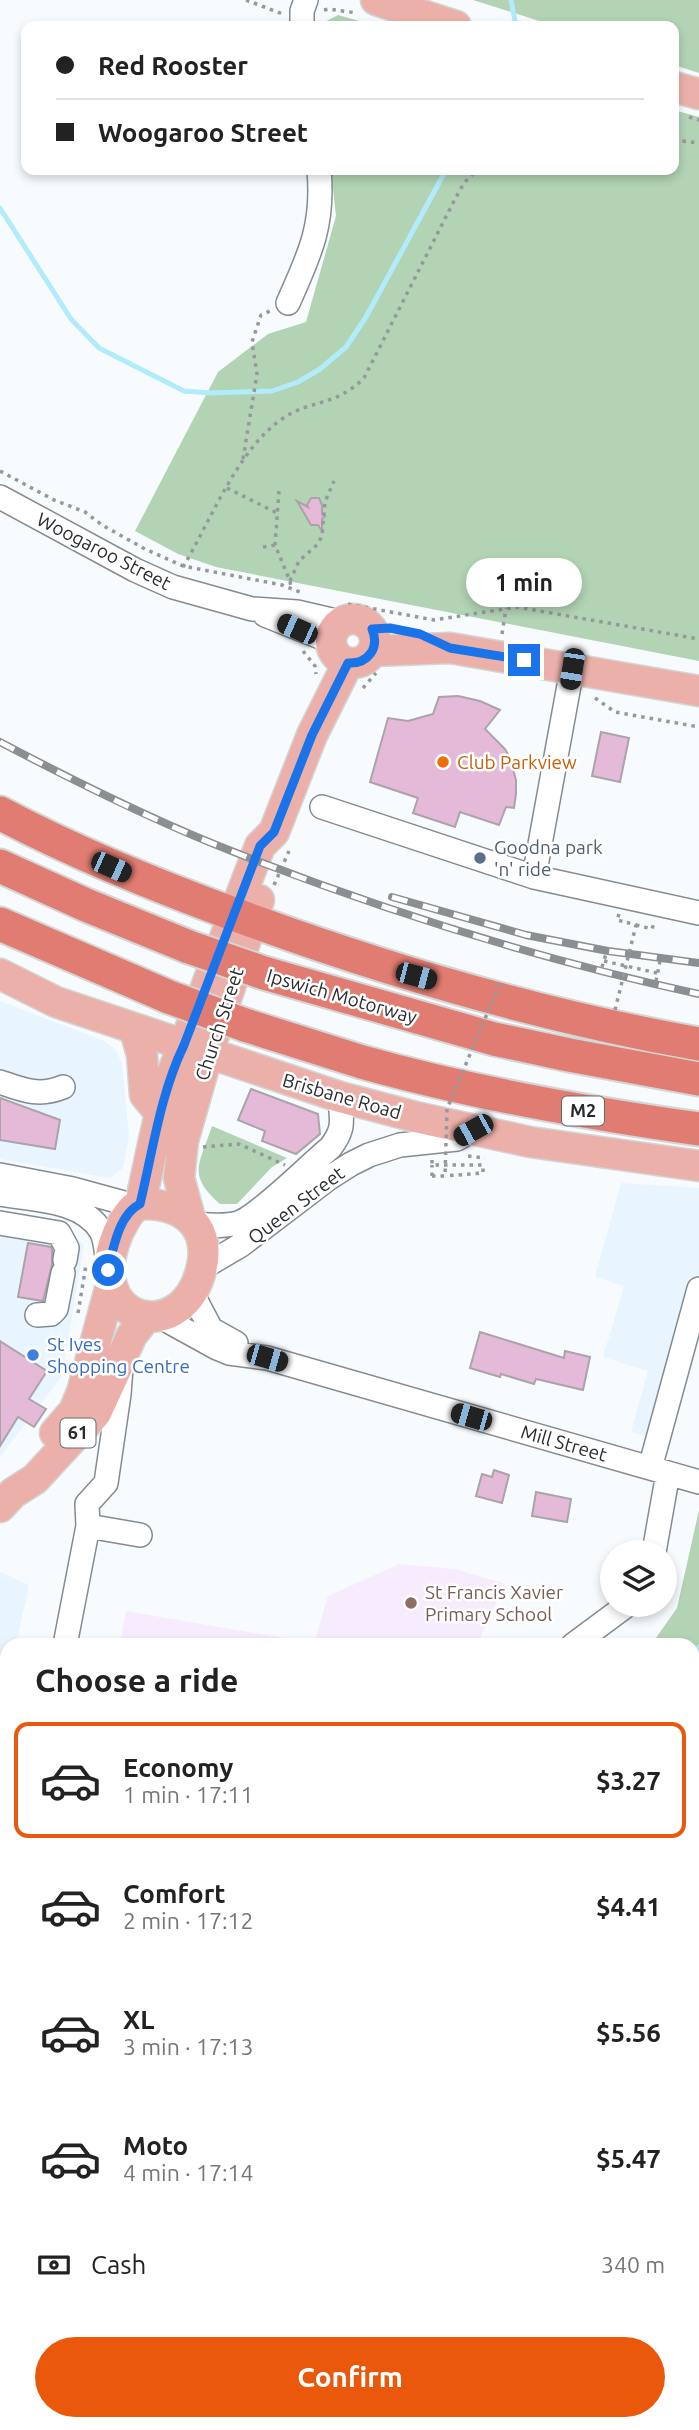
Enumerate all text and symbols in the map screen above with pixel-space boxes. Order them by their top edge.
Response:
text: Red Rooster [98,51,248,80]
text: Woogaroo Street [98,118,308,147]
street label: Woogaroo Street [34,508,175,594]
callout: 1 min [466,558,582,608]
text: 1 min [495,570,553,595]
car [274,611,321,647]
route end [508,644,540,676]
car [559,647,586,691]
place label: Club Parkview [457,751,577,773]
marker: Club Parkview [435,754,451,770]
place label: Goodna park 'n' ride [494,836,603,880]
car [88,849,135,885]
marker: Goodna park 'n' ride [472,850,488,866]
car [393,960,440,992]
street label: Church Street [190,964,248,1083]
street label: Ipswich Motorway [264,964,420,1028]
street label: Brisbane Road [280,1069,404,1123]
road number: M2 [562,1096,604,1126]
car [450,1111,497,1149]
street label: Queen Street [244,1161,349,1248]
route start [92,1254,124,1286]
place label: St Ives Shopping Centre [47,1333,190,1377]
car [244,1342,291,1374]
marker: St Ives Shopping Centre [25,1347,41,1363]
car [448,1401,495,1433]
road number: 61 [60,1418,96,1448]
street label: Mill Street [518,1420,610,1466]
map controls [600,1540,677,1617]
button: layers [600,1540,677,1617]
place label: St Francis Xavier Primary School [425,1581,563,1625]
marker: St Francis Xavier Primary School [403,1595,419,1611]
text: Choose a ride [35,1662,238,1698]
icon: car [39,1749,102,1812]
text: Economy [123,1753,233,1782]
text: $3.27 [596,1766,661,1795]
text: 1 min · 17:11 [123,1782,254,1807]
icon: car [39,1875,102,1938]
text: Comfort [123,1879,226,1908]
text: $4.41 [596,1892,661,1921]
text: 2 min · 17:12 [123,1908,254,1933]
icon: car [39,2001,102,2064]
text: XL [123,2005,154,2034]
text: $5.56 [596,2018,661,2047]
text: 3 min · 17:13 [123,2034,254,2059]
icon: car [39,2127,102,2190]
text: Moto [123,2131,188,2160]
text: $5.47 [596,2144,661,2173]
text: 4 min · 17:14 [123,2160,254,2185]
icon: cash [35,2246,73,2284]
text: Cash [91,2250,146,2279]
text: 340 m [601,2252,665,2277]
button: Confirm [35,2337,665,2417]

